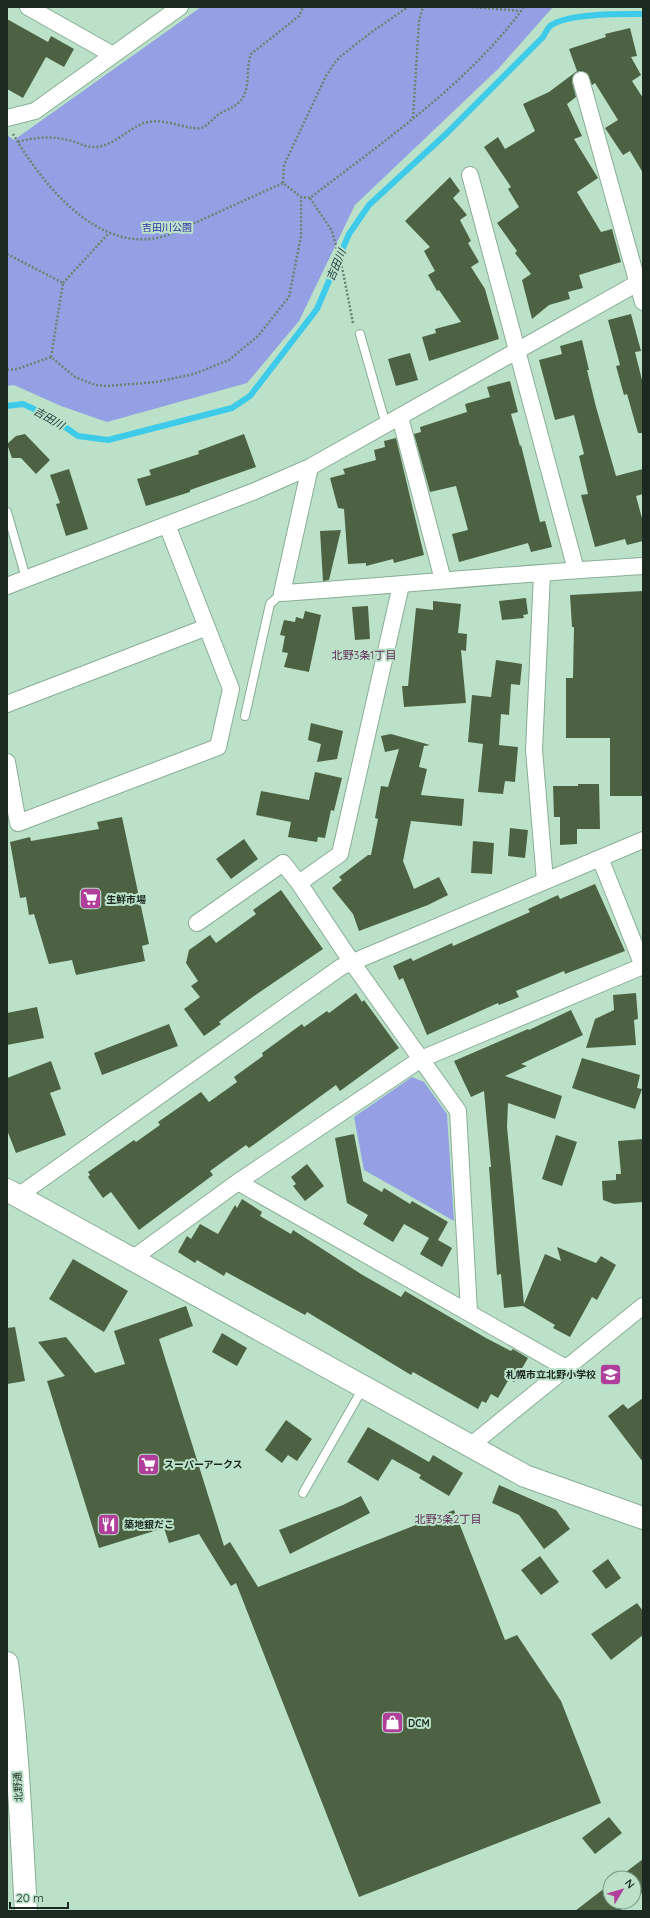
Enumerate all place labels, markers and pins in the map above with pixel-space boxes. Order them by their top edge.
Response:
supermarket icon: 生鮮市場 [77,886,103,912]
place label: 生鮮市場 [106,893,146,906]
school or university icon: 札幌市立北野小学校 [598,1361,624,1387]
place label: 札幌市立北野小学校 [506,1368,596,1381]
supermarket icon: スーパーアークス [135,1451,161,1477]
place label: スーパーアークス [164,1458,243,1471]
restaurant icon: 築地銀だこ [96,1511,122,1537]
place label: 築地銀だこ [124,1518,174,1531]
shop icon: DCM [379,1710,405,1736]
place label: DCM [408,1717,430,1730]

